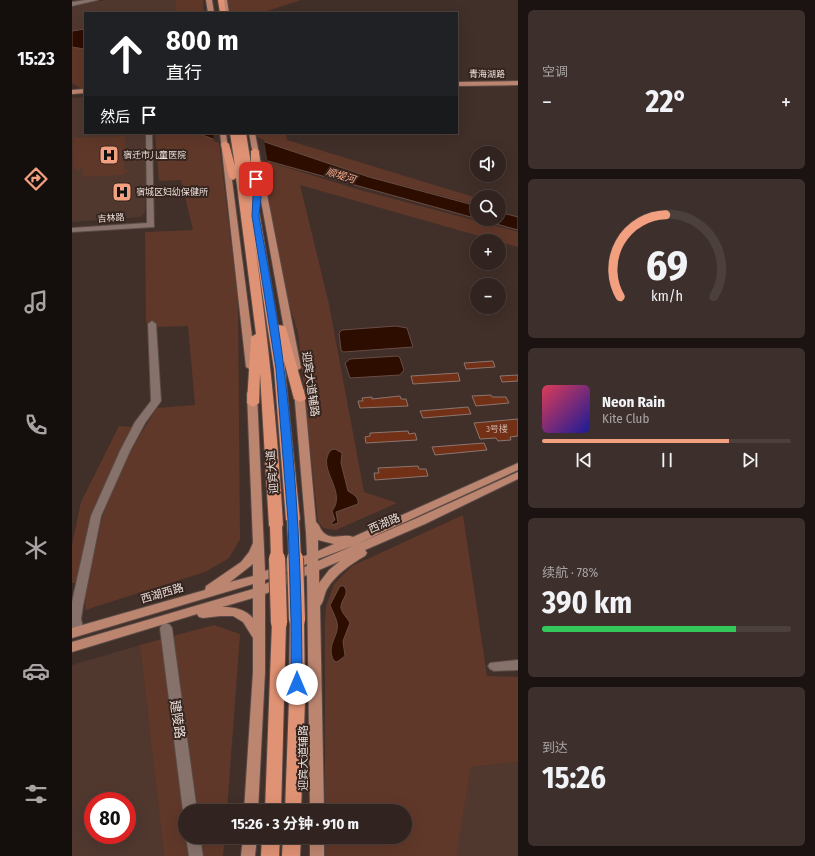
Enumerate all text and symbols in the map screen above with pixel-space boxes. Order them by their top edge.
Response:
text: 800 m [166,24,239,57]
icon: ahead [100,28,152,80]
text: 15:23 [17,48,55,70]
text: 直行 [166,62,202,84]
text: 空调 [542,64,568,79]
street label: 青海湖路 [469,69,505,79]
text: 22° [646,84,687,120]
text: − [542,89,552,116]
text: + [781,89,791,116]
icon: arrive [138,104,160,126]
text: 然后 [100,108,130,126]
hospital icon: 宿迁市儿童医院 [98,144,120,166]
map controls [470,146,506,314]
button: sound [470,146,506,182]
place label: 宿迁市儿童医院 [123,150,186,160]
pin [239,162,273,196]
icon: directions [22,165,50,193]
water label: 顺堤河 [325,166,359,187]
icon: arrive [245,168,267,190]
hospital icon: 宿城区妇幼保健所 [111,181,133,203]
place label: 宿城区妇幼保健所 [136,186,208,197]
button: search [470,190,506,226]
street label: 吉林路 [97,212,125,224]
button: + [470,234,506,270]
text: 69 [645,241,688,291]
button: − [470,278,506,314]
text: km/h [651,287,682,304]
icon: music [22,288,50,316]
street label: 迎宾大道辅路 [299,350,322,418]
text: Neon Rain [602,393,665,411]
icon: phone [22,411,50,439]
text: Kite Club [602,411,649,426]
house number: 3号楼 [486,424,508,434]
street label: 迎宾大道 [264,449,281,494]
icon: previous [573,449,595,471]
icon: pause [656,449,678,471]
icon: next [739,449,761,471]
street label: 西湖路 [366,511,402,536]
icon: climate [22,534,50,562]
text: 续航 · 78% [542,565,598,580]
street label: 西湖西路 [139,581,185,606]
text: 390 km [542,585,632,621]
icon: car [22,657,50,685]
position arrow [276,663,318,705]
street label: 建陵路 [167,699,188,739]
street label: 迎宾大道辅路 [297,725,310,791]
text: 到达 [542,740,568,755]
text: 15:26 [542,760,606,796]
icon: filters [22,780,50,808]
speed limit sign: 80 [84,792,136,844]
text: 15:26 · 3 分钟 · 910 m [231,815,359,833]

